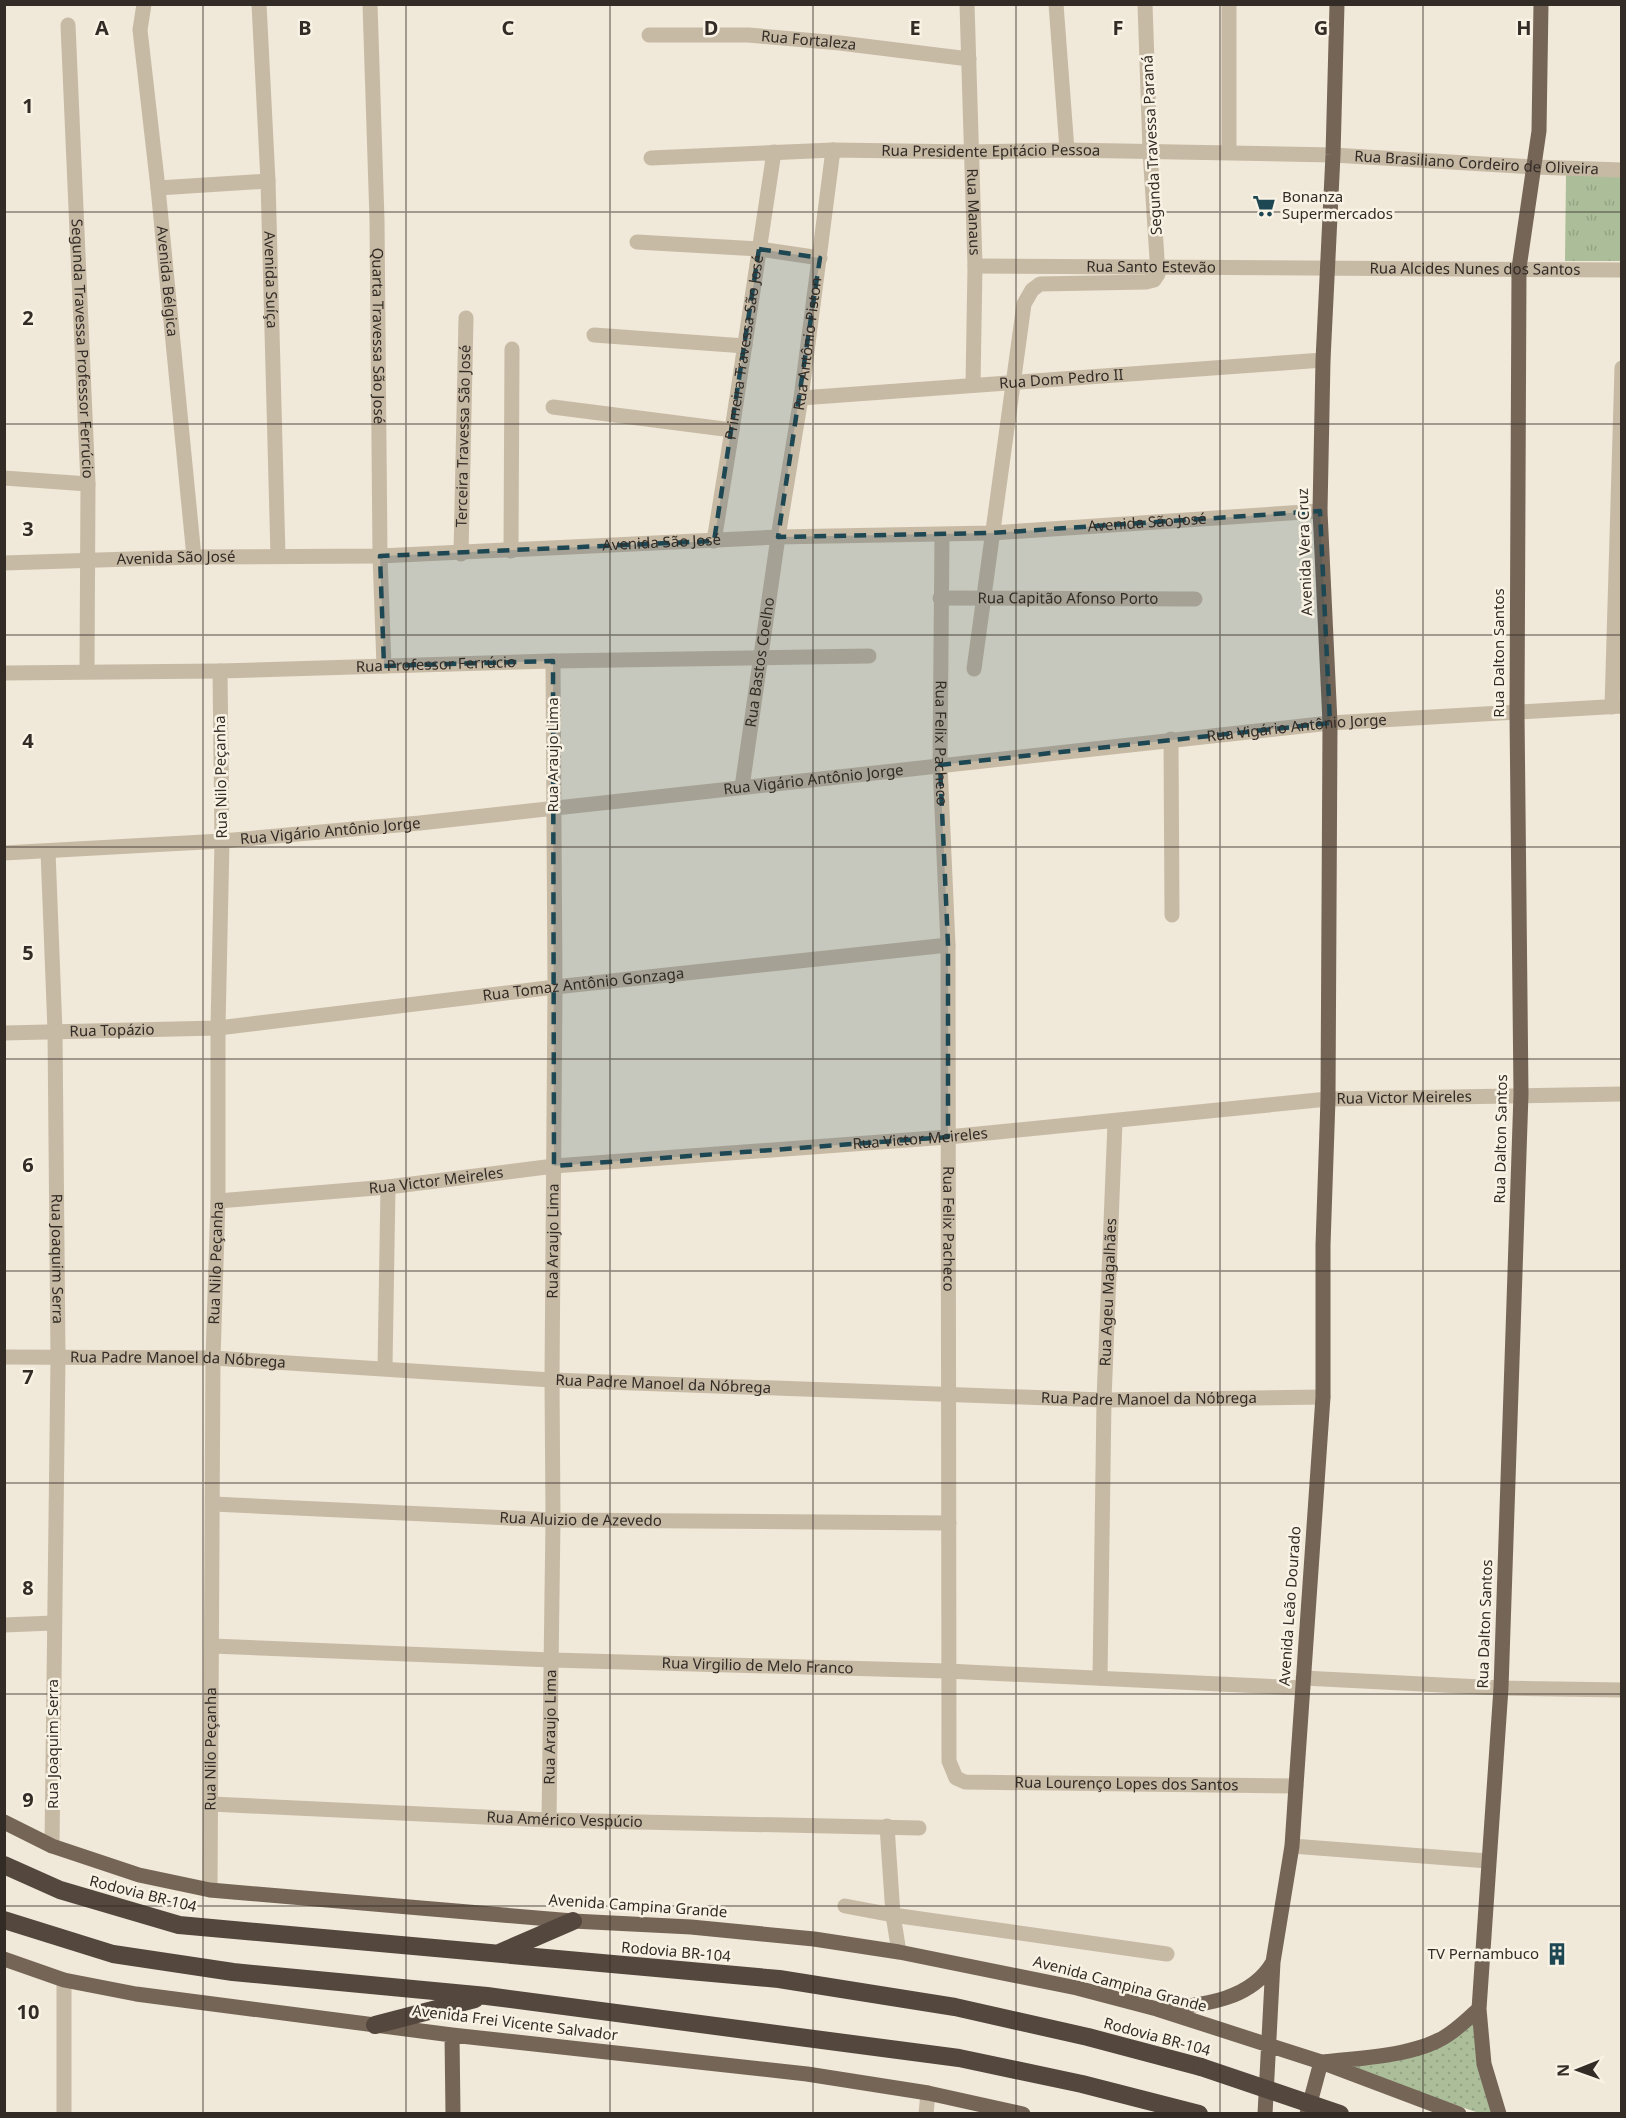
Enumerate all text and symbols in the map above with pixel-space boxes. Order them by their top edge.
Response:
text: A [95,14,109,41]
text: B [298,14,312,41]
text: C [502,14,515,41]
text: D [704,14,718,41]
text: E [909,14,921,41]
text: F [1113,14,1123,41]
text: G [1314,14,1328,41]
text: H [1516,14,1532,41]
street label: Rua Fortaleza [760,25,858,54]
street label: Segunda Travessa Paraná [1136,55,1166,236]
text: 1 [22,92,34,119]
street label: Rua Presidente Epitácio Pessoa [881,139,1101,161]
street label: Rua Brasiliano Cordeiro de Oliveira [1354,145,1599,178]
street label: Rua Manaus [963,168,986,256]
place label: Bonanza Supermercados [1282,186,1393,223]
supermarket icon: Bonanza Supermercados [1251,193,1277,219]
street label: Segunda Travessa Professor Ferrúcio [67,218,99,479]
street label: Avenida Bélgica [153,225,183,337]
street label: Avenida Suíça [260,231,283,329]
street label: Quarta Travessa São José [368,247,390,424]
street label: Primeira Travessa São José [720,253,767,441]
street label: Rua Santo Estevão [1086,256,1216,276]
street label: Rua Alcides Nunes dos Santos [1369,257,1580,279]
street label: Rua Antônio Piston [788,276,826,412]
text: 2 [22,304,34,331]
street label: Terceira Travessa São José [451,344,474,528]
street label: Rua Dom Pedro II [998,364,1124,393]
street label: Avenida Vera Cruz [1292,488,1316,616]
street label: Avenida São José [1087,508,1207,536]
text: 3 [22,515,34,542]
street label: Avenida São José [602,529,721,554]
street label: Avenida São José [116,546,235,568]
street label: Rua Capitão Afonso Porto [977,587,1159,608]
street label: Rua Dalton Santos [1488,588,1508,718]
street label: Rua Bastos Coelho [740,596,778,728]
street label: Rua Professor Ferrúcio [355,651,516,676]
street label: Rua Felix Pacheco [931,680,953,806]
street label: Rua Araujo Lima [542,697,562,813]
street label: Rua Vigário Antônio Jorge [1205,709,1387,746]
street label: Rua Nilo Peçanha [209,715,231,839]
text: 4 [22,727,34,754]
street label: Rua Vigário Antônio Jorge [722,759,904,799]
street label: Rua Vigário Antônio Jorge [239,812,421,848]
text: 5 [22,939,34,966]
street label: Rua Tomaz Antônio Gonzaga [481,962,685,1005]
street label: Rua Topázio [69,1018,155,1040]
street label: Rua Dalton Santos [1489,1074,1511,1204]
street label: Rua Victor Meireles [1336,1086,1472,1108]
street label: Rua Victor Meireles [852,1122,988,1153]
text: 6 [22,1151,34,1178]
street label: Rua Victor Meireles [368,1162,504,1198]
street label: Rua Felix Pacheco [939,1166,959,1292]
street label: Rua Araujo Lima [542,1183,563,1299]
street label: Rua Joaquim Serra [47,1194,69,1324]
street label: Rua Nilo Peçanha [203,1201,227,1325]
street label: Rua Ageu Magalhães [1094,1218,1120,1367]
street label: Rua Padre Manoel da Nóbrega [70,1346,287,1372]
text: 7 [22,1363,34,1390]
street label: Rua Padre Manoel da Nóbrega [555,1369,771,1397]
street label: Rua Padre Manoel da Nóbrega [1041,1387,1257,1409]
street label: Rua Aluizio de Azevedo [499,1506,662,1530]
street label: Avenida Leão Dourado [1273,1525,1305,1686]
street label: Rua Dalton Santos [1472,1559,1496,1689]
text: 8 [22,1574,34,1601]
street label: Rua Virgilio de Melo Franco [661,1652,854,1677]
street label: Rua Araujo Lima [538,1669,560,1785]
street label: Rua Joaquim Serra [42,1679,62,1809]
street label: Rua Nilo Peçanha [199,1687,220,1811]
street label: Rua Lourenço Lopes dos Santos [1015,1772,1239,1794]
text: 9 [22,1786,34,1813]
street label: Rua Américo Vespúcio [486,1806,643,1831]
street label: Rodovia BR-104 [88,1870,199,1916]
street label: Avenida Campina Grande [548,1889,728,1921]
street label: Rodovia BR-104 [620,1936,732,1966]
building icon: TV Pernambuco [1544,1941,1570,1967]
place label: TV Pernambuco [1428,1943,1539,1963]
street label: Avenida Campina Grande [1031,1950,1209,2016]
text: 10 [17,1998,39,2025]
street label: Avenida Frei Vicente Salvador [411,1999,619,2045]
street label: Rodovia BR-104 [1102,2012,1213,2060]
north arrow [1548,2040,1608,2100]
text: N [1552,2064,1574,2077]

